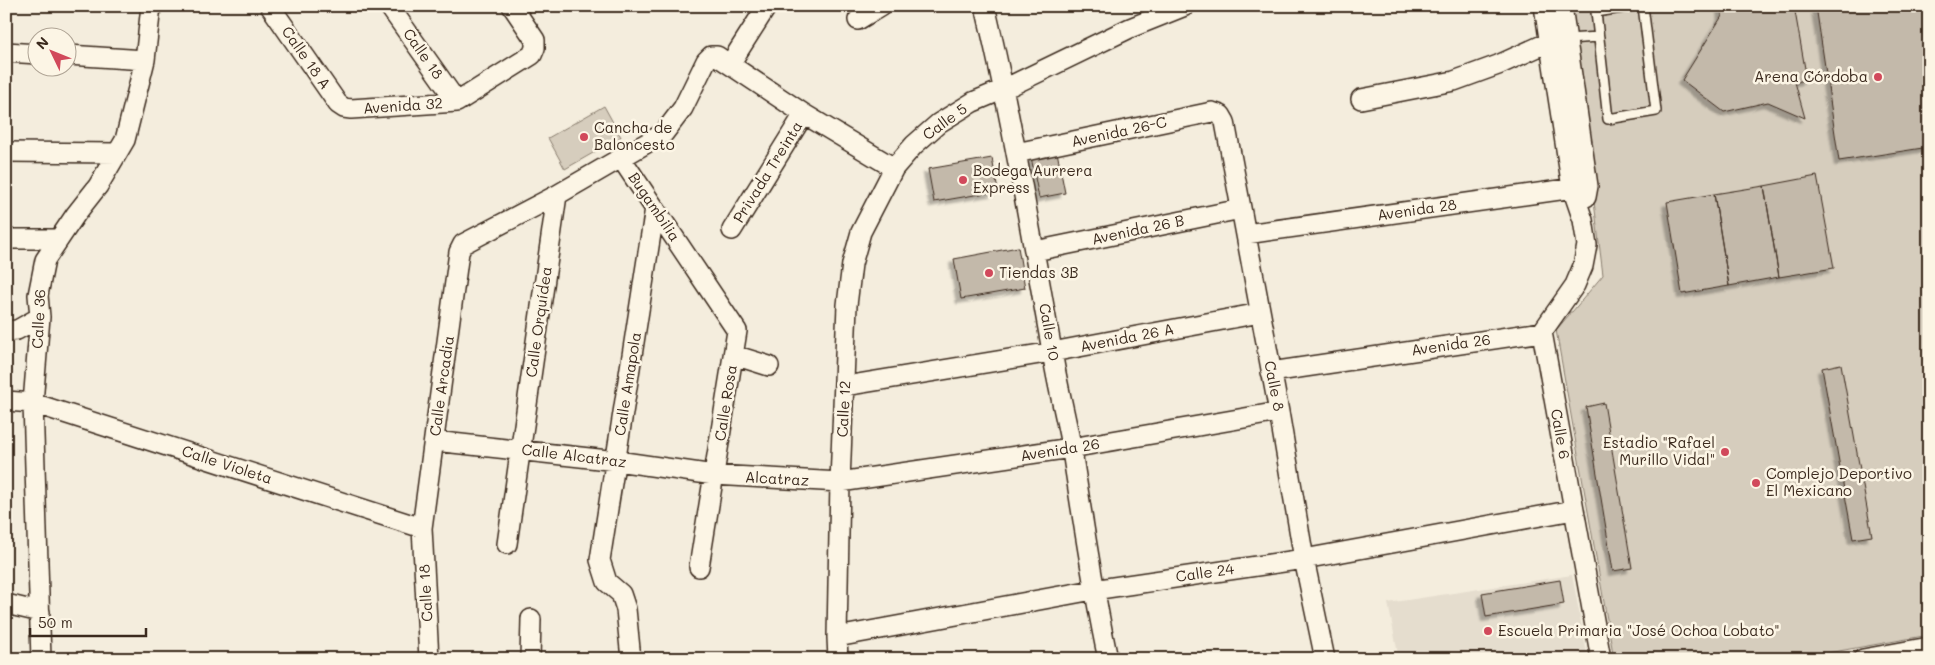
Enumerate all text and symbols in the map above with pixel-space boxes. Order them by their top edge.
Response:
street label: Calle 18 A [278,22,336,93]
street label: Calle 18 [399,24,448,83]
north arrow [28,28,78,78]
text: N [32,32,53,53]
place label: Arena Córdoba [1754,66,1868,86]
marker: Arena Córdoba [1872,71,1884,83]
street label: Avenida 32 [362,92,443,118]
street label: Calle 5 [918,98,971,144]
street label: Avenida 26-C [1069,111,1169,151]
place label: Cancha de Baloncesto [594,117,675,154]
street label: Privada Treinta [728,117,806,226]
marker: Cancha de Baloncesto [578,131,590,143]
place label: Bodega Aurrera Express [973,160,1093,197]
street label: Bugambilia [624,168,685,245]
marker: Bodega Aurrera Express [957,174,969,186]
street label: Avenida 28 [1376,194,1458,224]
street label: Avenida 26 B [1090,209,1186,249]
place label: Tiendas 3B [999,262,1079,282]
street label: Calle Orquídea [520,265,556,379]
marker: Tiendas 3B [983,267,995,279]
street label: Calle 36 [26,289,50,349]
street label: Calle 10 [1035,302,1065,362]
street label: Avenida 26 A [1078,318,1175,356]
street label: Avenida 26 [1410,329,1492,359]
street label: Calle Amapola [609,331,645,437]
street label: Calle Arcadia [424,334,458,437]
street label: Calle 8 [1260,359,1290,413]
street label: Calle Rosa [709,363,741,442]
street label: Calle 12 [832,380,854,438]
street label: Calle 6 [1547,407,1575,461]
place label: Estadio "Rafael Murillo Vidal" [1603,432,1715,469]
street label: Avenida 26 [1019,433,1101,465]
street label: Calle Alcatraz [520,439,628,471]
street label: Calle Violeta [180,440,275,488]
marker: Estadio "Rafael Murillo Vidal" [1719,446,1731,458]
place label: Complejo Deportivo El Mexicano [1766,463,1912,500]
street label: Alcatraz [745,466,810,490]
marker: Complejo Deportivo El Mexicano [1750,477,1762,489]
street label: Calle 24 [1174,558,1236,586]
street label: Calle 18 [414,564,436,622]
scale bar [30,605,146,637]
text: 50 m [38,612,73,632]
place label: Escuela Primaria "José Ochoa Lobato" [1498,620,1779,640]
marker: Escuela Primaria "José Ochoa Lobato" [1482,625,1494,637]

